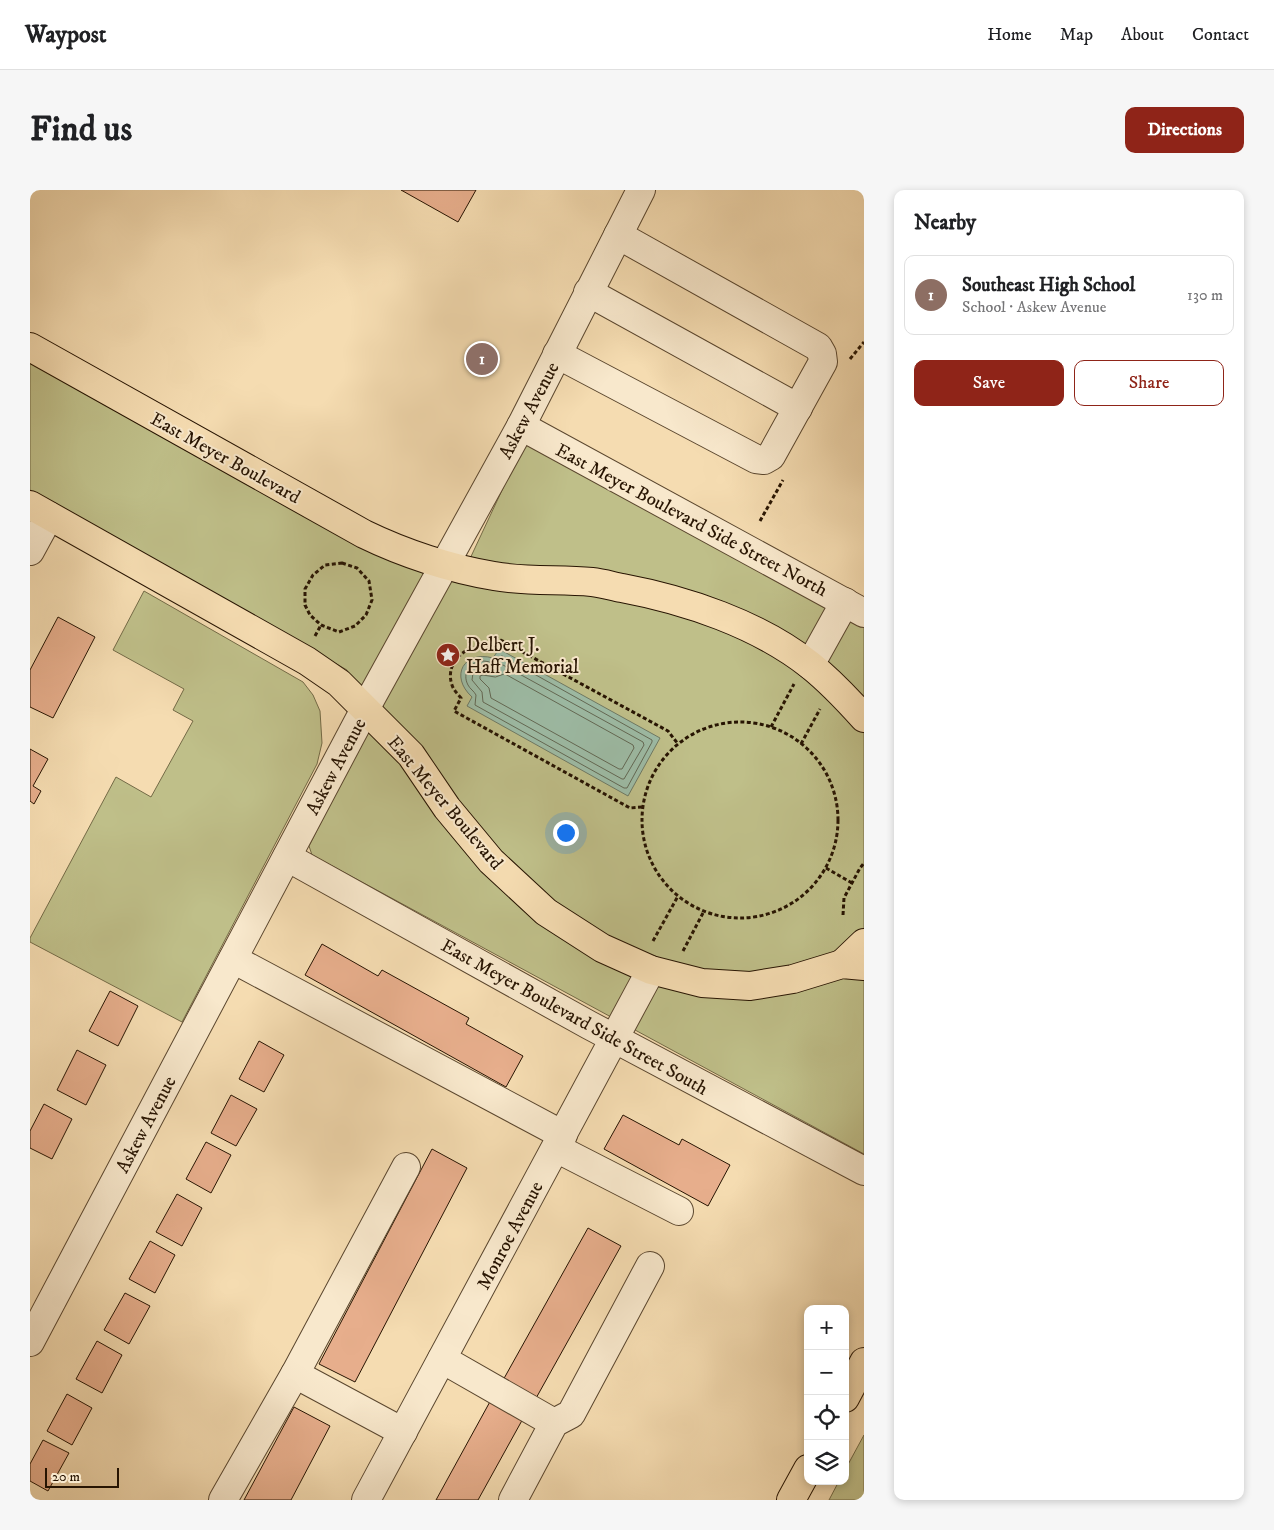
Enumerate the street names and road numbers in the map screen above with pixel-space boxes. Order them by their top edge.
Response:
street label: Askew Avenue [494,358,565,463]
street label: East Meyer Boulevard [146,408,305,509]
street label: East Meyer Boulevard Side Street North [551,439,831,602]
street label: Askew Avenue [301,714,372,819]
street label: East Meyer Boulevard [382,731,508,875]
street label: East Meyer Boulevard Side Street South [437,934,712,1101]
street label: Askew Avenue [111,1072,182,1177]
street label: Monroe Avenue [472,1178,549,1294]

